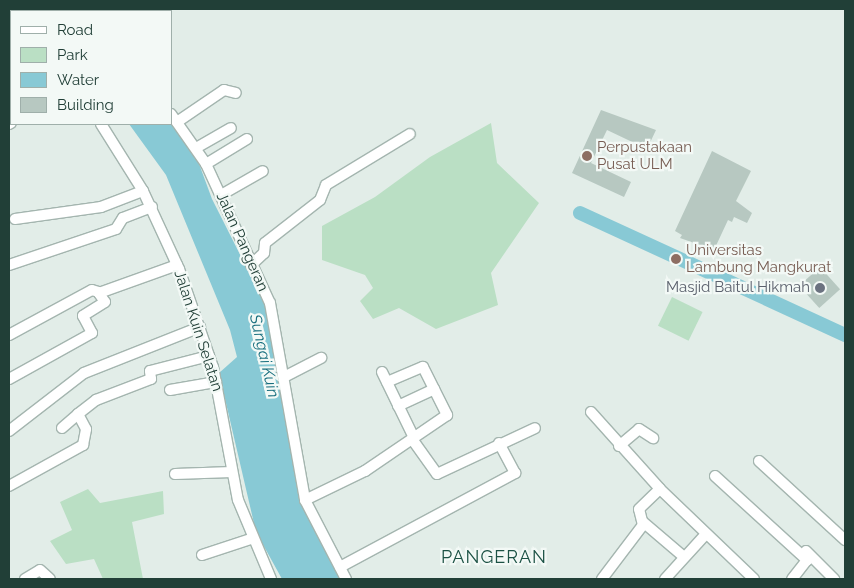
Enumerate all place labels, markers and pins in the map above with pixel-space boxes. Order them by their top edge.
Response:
place label: Perpustakaan Pusat ULM [597,138,692,173]
marker: Perpustakaan Pusat ULM [581,150,593,162]
place label: Universitas Lambung Mangkurat [686,241,831,276]
marker: Universitas Lambung Mangkurat [670,253,682,265]
place label: Masjid Baitul Hikmah [665,279,810,297]
marker: Masjid Baitul Hikmah [814,282,826,294]

